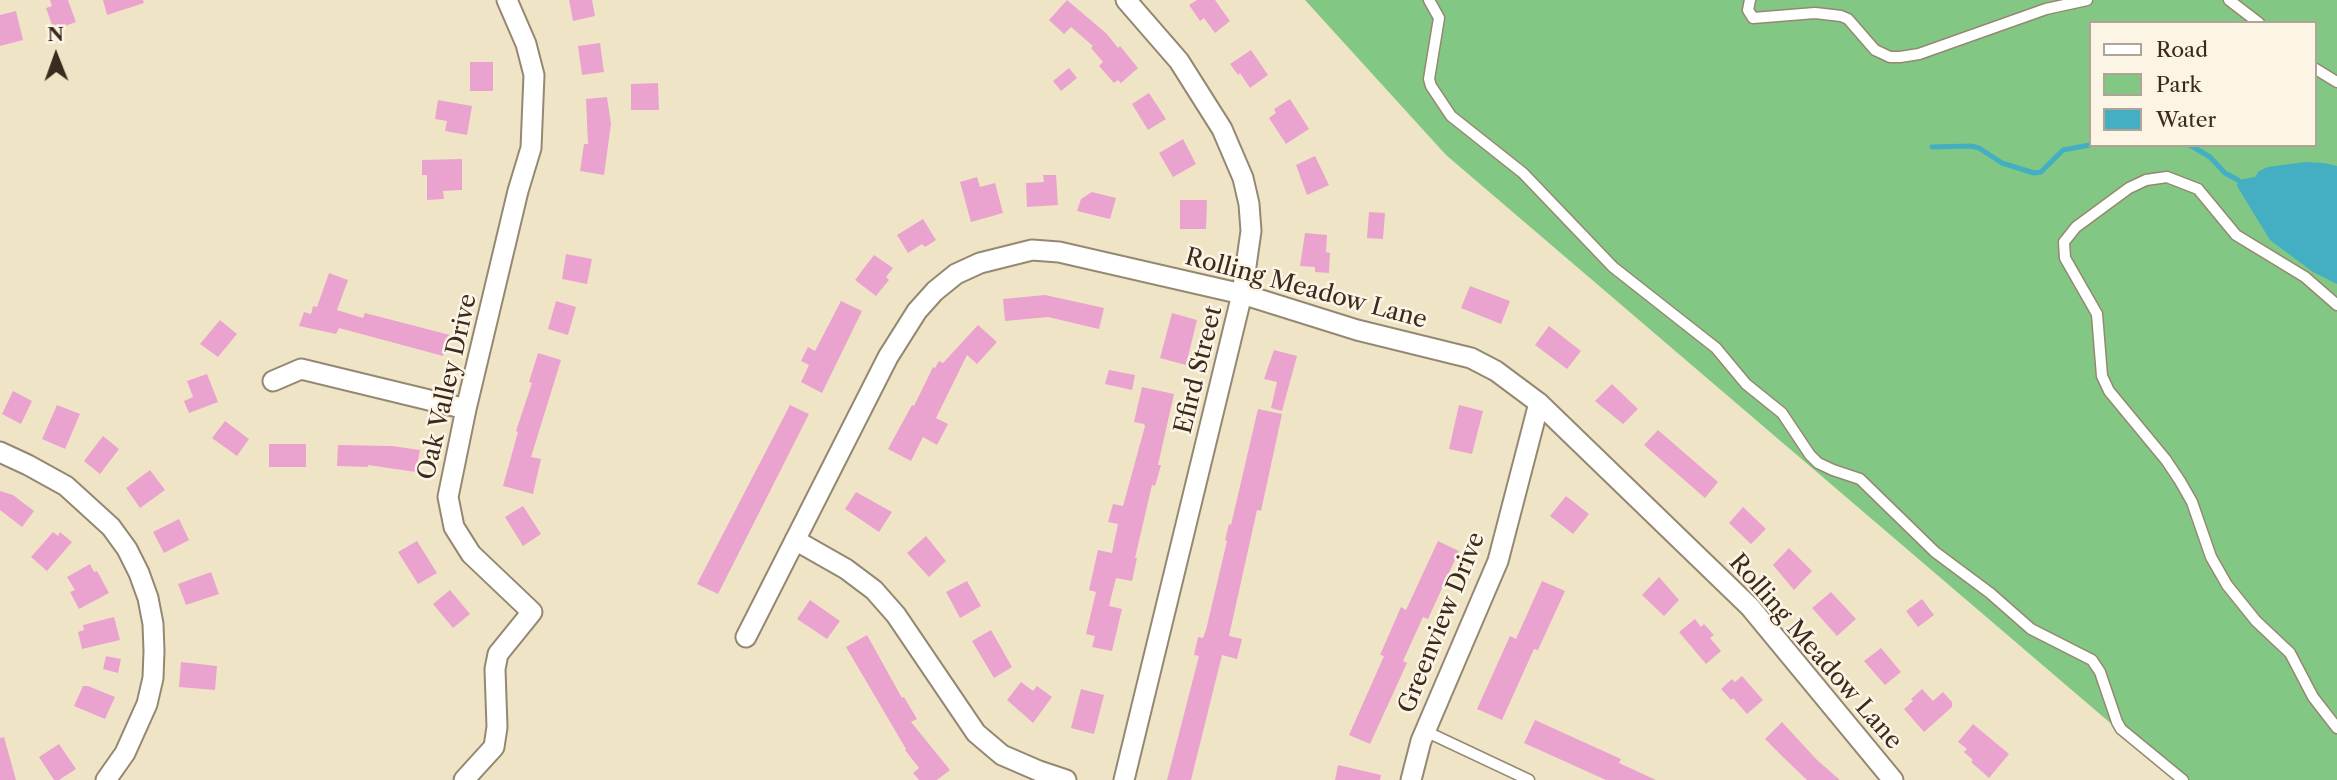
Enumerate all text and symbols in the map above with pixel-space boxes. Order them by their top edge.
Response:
north arrow [21,21,91,91]
legend [2088,21,2316,147]
text: N [47,23,64,46]
text: Road [2156,37,2208,62]
text: Park [2156,72,2202,97]
text: Water [2156,107,2216,132]
street label: Rolling Meadow Lane [1182,243,1430,335]
street label: Oak Valley Drive [413,291,483,483]
street label: Efird Street [1169,303,1229,437]
street label: Greenview Drive [1393,528,1491,718]
street label: Rolling Meadow Lane [1722,548,1908,756]

